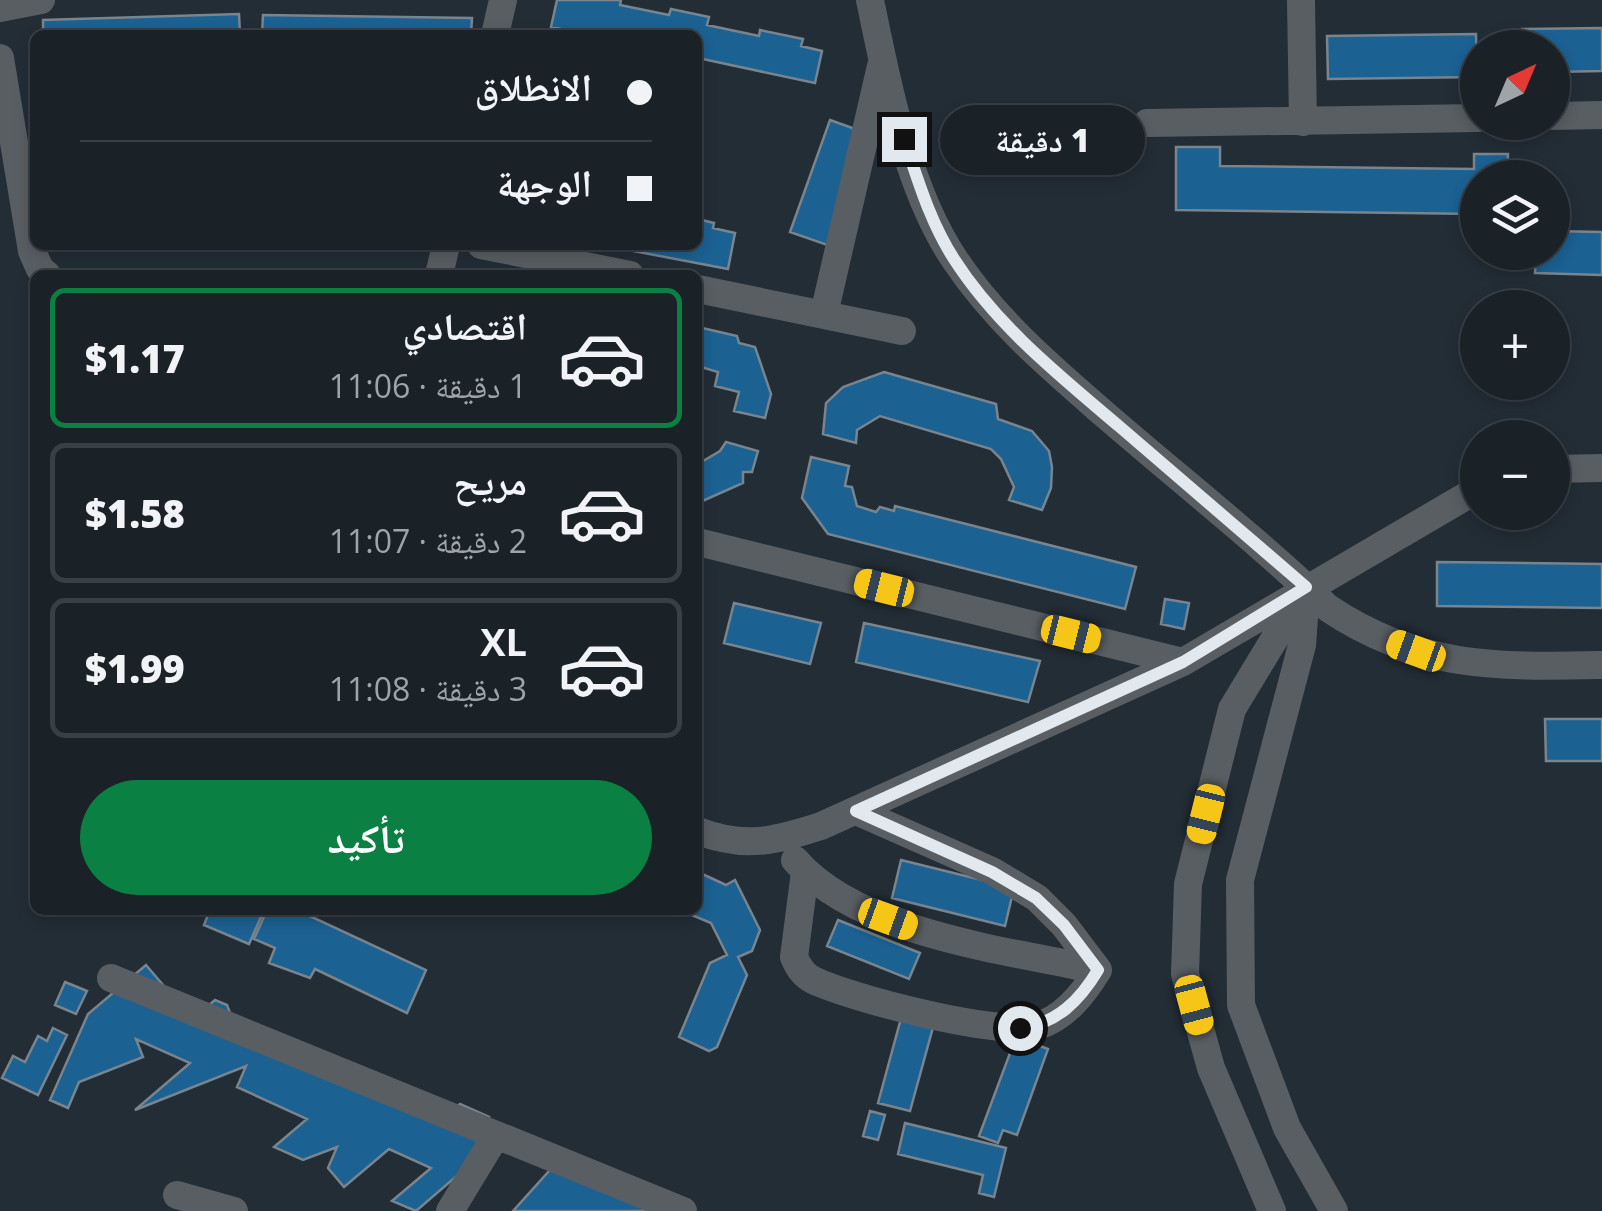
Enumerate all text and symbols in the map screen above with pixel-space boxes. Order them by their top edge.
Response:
north arrow [1460,30,1570,140]
map controls [1460,30,1570,530]
text: الانطلاق [474,60,592,112]
callout: 1 دقيقة [939,104,1144,174]
route end [882,117,927,162]
text: 1 دقيقة [995,118,1090,161]
text: الوجهة [497,156,592,208]
button: layers [1460,160,1570,270]
button: + [1460,290,1570,400]
text: اقتصادي [403,299,527,351]
icon: car [557,313,647,403]
text: $1.17 [85,332,185,384]
text: 1 دقيقة · 11:06 [329,364,527,407]
button: − [1460,420,1570,530]
text: مريح [453,454,527,506]
icon: car [557,468,647,558]
text: $1.58 [85,487,185,539]
text: 2 دقيقة · 11:07 [329,519,527,562]
car [851,566,917,610]
car [1038,612,1104,656]
text: XL [480,615,527,667]
icon: car [557,623,647,713]
car [1383,627,1449,675]
text: $1.99 [85,642,185,694]
text: 3 دقيقة · 11:08 [329,667,527,710]
button: تأكيد [80,780,652,895]
car [1184,781,1228,847]
car [855,895,921,943]
car [1172,972,1216,1038]
route start [998,1006,1043,1051]

